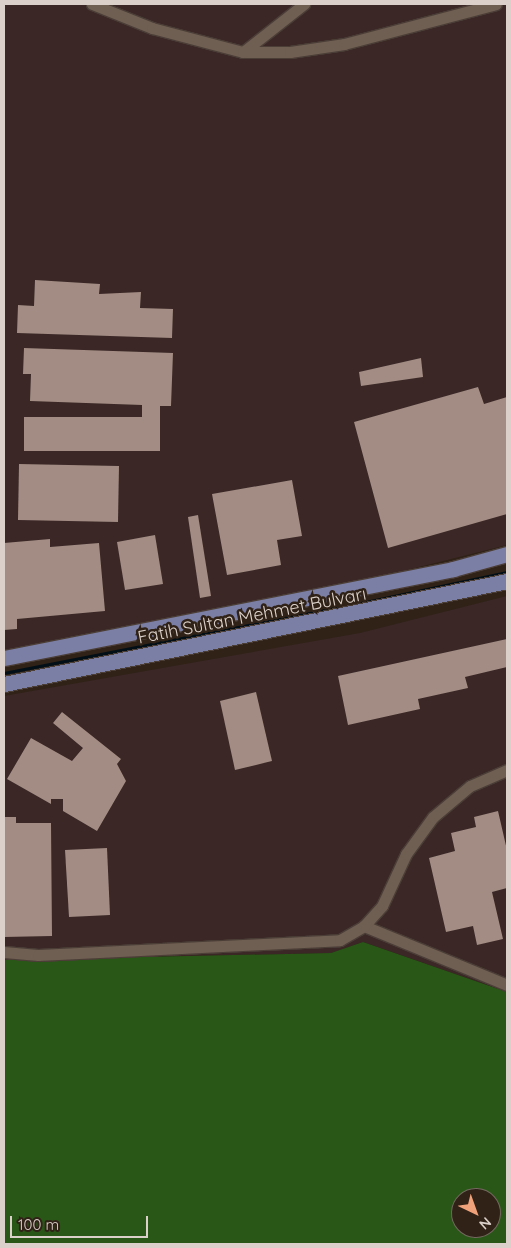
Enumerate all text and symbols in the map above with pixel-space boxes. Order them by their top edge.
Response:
street label: Fatih Sultan Mehmet Bulvarı [136,583,368,649]
north arrow [451,1188,501,1238]
scale bar [12,1206,150,1238]
text: N [476,1213,495,1234]
text: 100 m [18,1215,59,1234]

